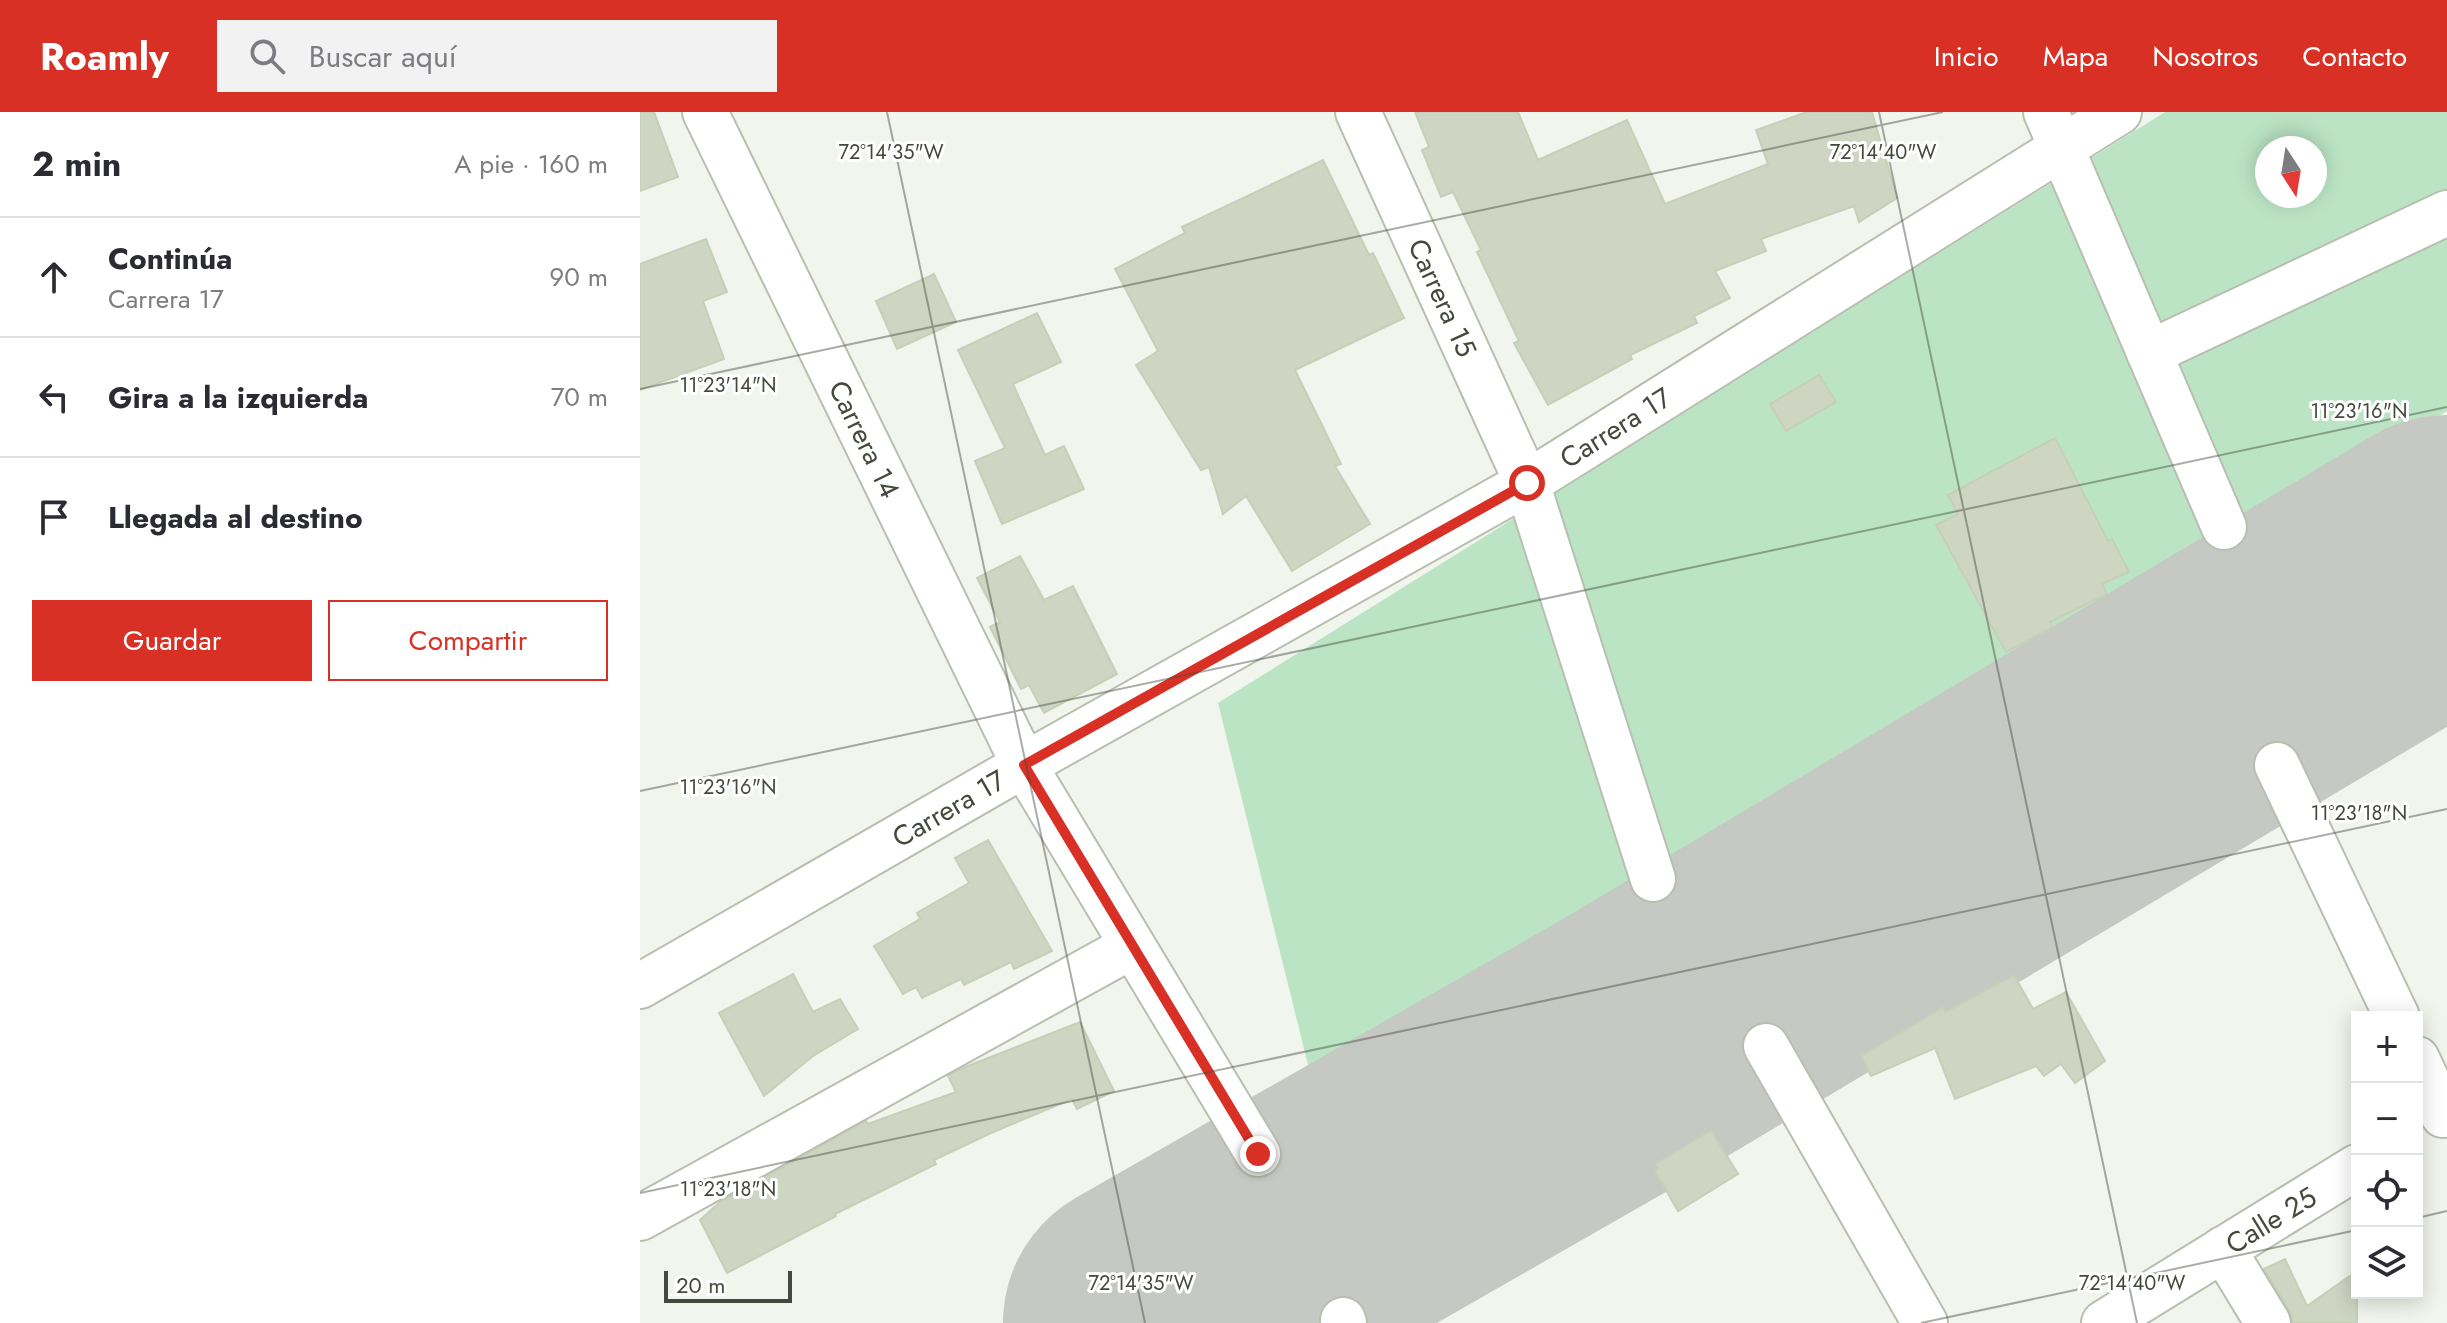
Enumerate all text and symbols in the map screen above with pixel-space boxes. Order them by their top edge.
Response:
search box [217,20,777,92]
text: Roamly [40,29,169,84]
icon: search [245,34,289,78]
text: Buscar aquí [309,35,456,78]
text: Inicio [1934,36,1999,77]
text: Mapa [2043,36,2108,77]
text: Nosotros [2152,36,2258,77]
text: Contacto [2302,36,2407,77]
north arrow [2255,136,2327,208]
text: 72°14'35"W [838,138,944,167]
text: 72°14'40"W [1830,138,1936,167]
text: 2 min [32,140,121,189]
text: A pie · 160 m [454,145,608,183]
street label: Carrera 15 [1398,232,1487,363]
text: Continúa [108,237,232,280]
icon: ahead [32,255,76,299]
text: 90 m [549,258,608,296]
text: Carrera 17 [108,280,224,318]
text: 11°23'14"N [679,371,777,400]
street label: Carrera 14 [819,373,911,505]
icon: left [32,375,76,419]
text: Gira a la izquierda [108,376,368,419]
street label: Carrera 17 [1552,377,1679,478]
text: 70 m [551,378,608,416]
text: 11°23'16"N [2311,397,2407,426]
route start [1509,465,1545,501]
icon: arrive [32,495,76,539]
text: Llegada al destino [108,496,363,539]
button: Guardar [32,600,312,681]
button: Compartir [328,600,608,681]
street label: Carrera 17 [884,759,1013,857]
text: 11°23'16"N [680,773,776,802]
text: 11°23'18"N [2311,799,2407,828]
map controls [2351,1011,2423,1299]
button: + [2351,1011,2423,1083]
button: − [2351,1083,2423,1155]
route end [1240,1136,1276,1172]
button: locate [2351,1155,2423,1227]
text: 11°23'18"N [680,1175,776,1204]
street label: Calle 25 [2217,1176,2324,1264]
button: layers [2351,1227,2423,1299]
scale bar [664,1267,792,1303]
text: 20 m [676,1269,725,1301]
text: 72°14'35"W [1088,1269,1194,1298]
text: 72°14'40"W [2079,1269,2185,1298]

